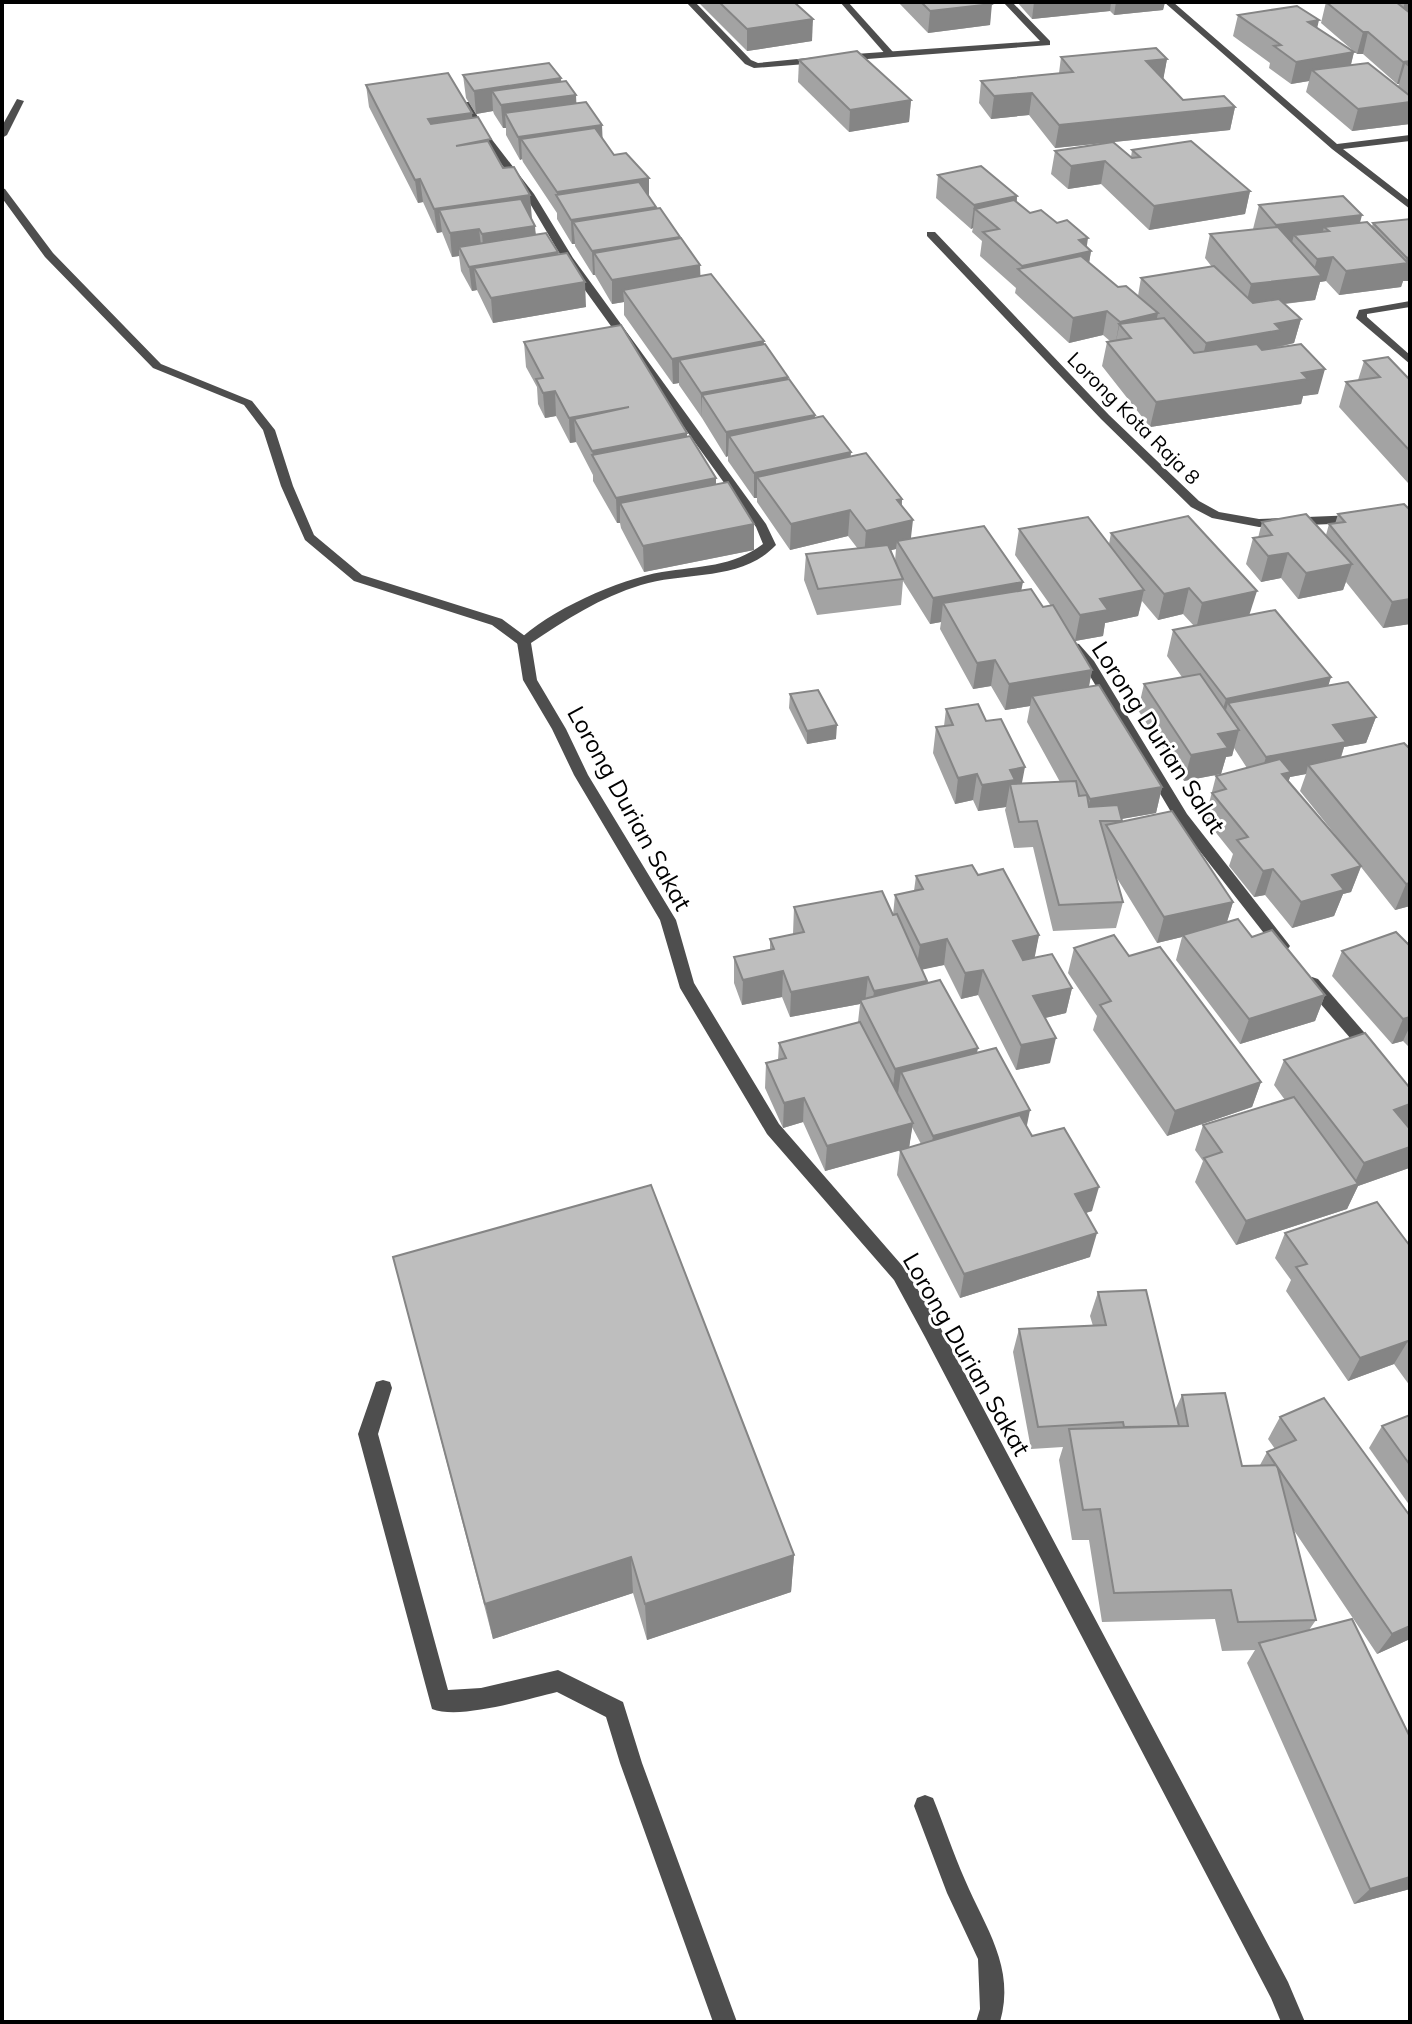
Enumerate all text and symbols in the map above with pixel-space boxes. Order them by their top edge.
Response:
street label: Lorong Kota Raja 8 [1062,346,1206,490]
street label: Lorong Durian Salat [1086,636,1232,838]
street label: Lorong Durian Sakat [561,701,699,915]
street label: Lorong Durian Sakat [897,1247,1037,1461]

